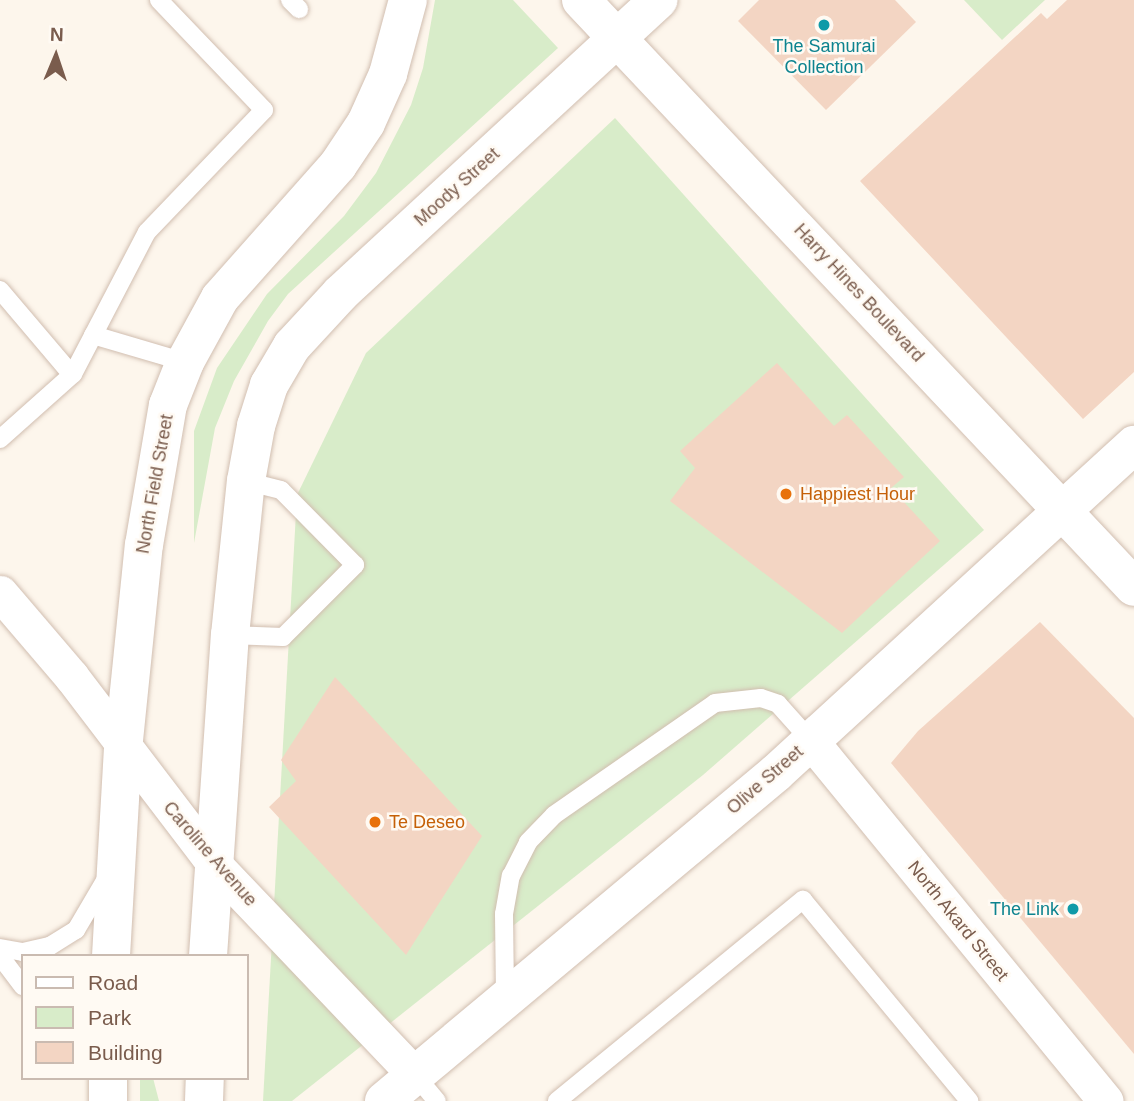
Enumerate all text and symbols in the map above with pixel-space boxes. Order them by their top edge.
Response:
marker: The Samurai Collection [816,17,832,33]
north arrow [21,21,91,91]
text: N [50,24,64,45]
place label: The Samurai Collection [772,36,876,78]
street label: Moody Street [410,143,504,231]
street label: Harry Hines Boulevard [789,219,929,367]
street label: North Field Street [132,413,178,555]
place label: Happiest Hour [800,483,915,505]
marker: Happiest Hour [778,486,794,502]
street label: Olive Street [722,741,808,819]
street label: Caroline Avenue [158,797,262,911]
place label: Te Deseo [389,811,465,833]
marker: Te Deseo [367,814,383,830]
street label: North Akard Street [903,856,1013,986]
place label: The Link [990,898,1059,920]
marker: The Link [1065,901,1081,917]
legend [21,954,248,1080]
text: Road [88,971,138,994]
text: Park [88,1006,131,1029]
text: Building [88,1041,163,1064]

